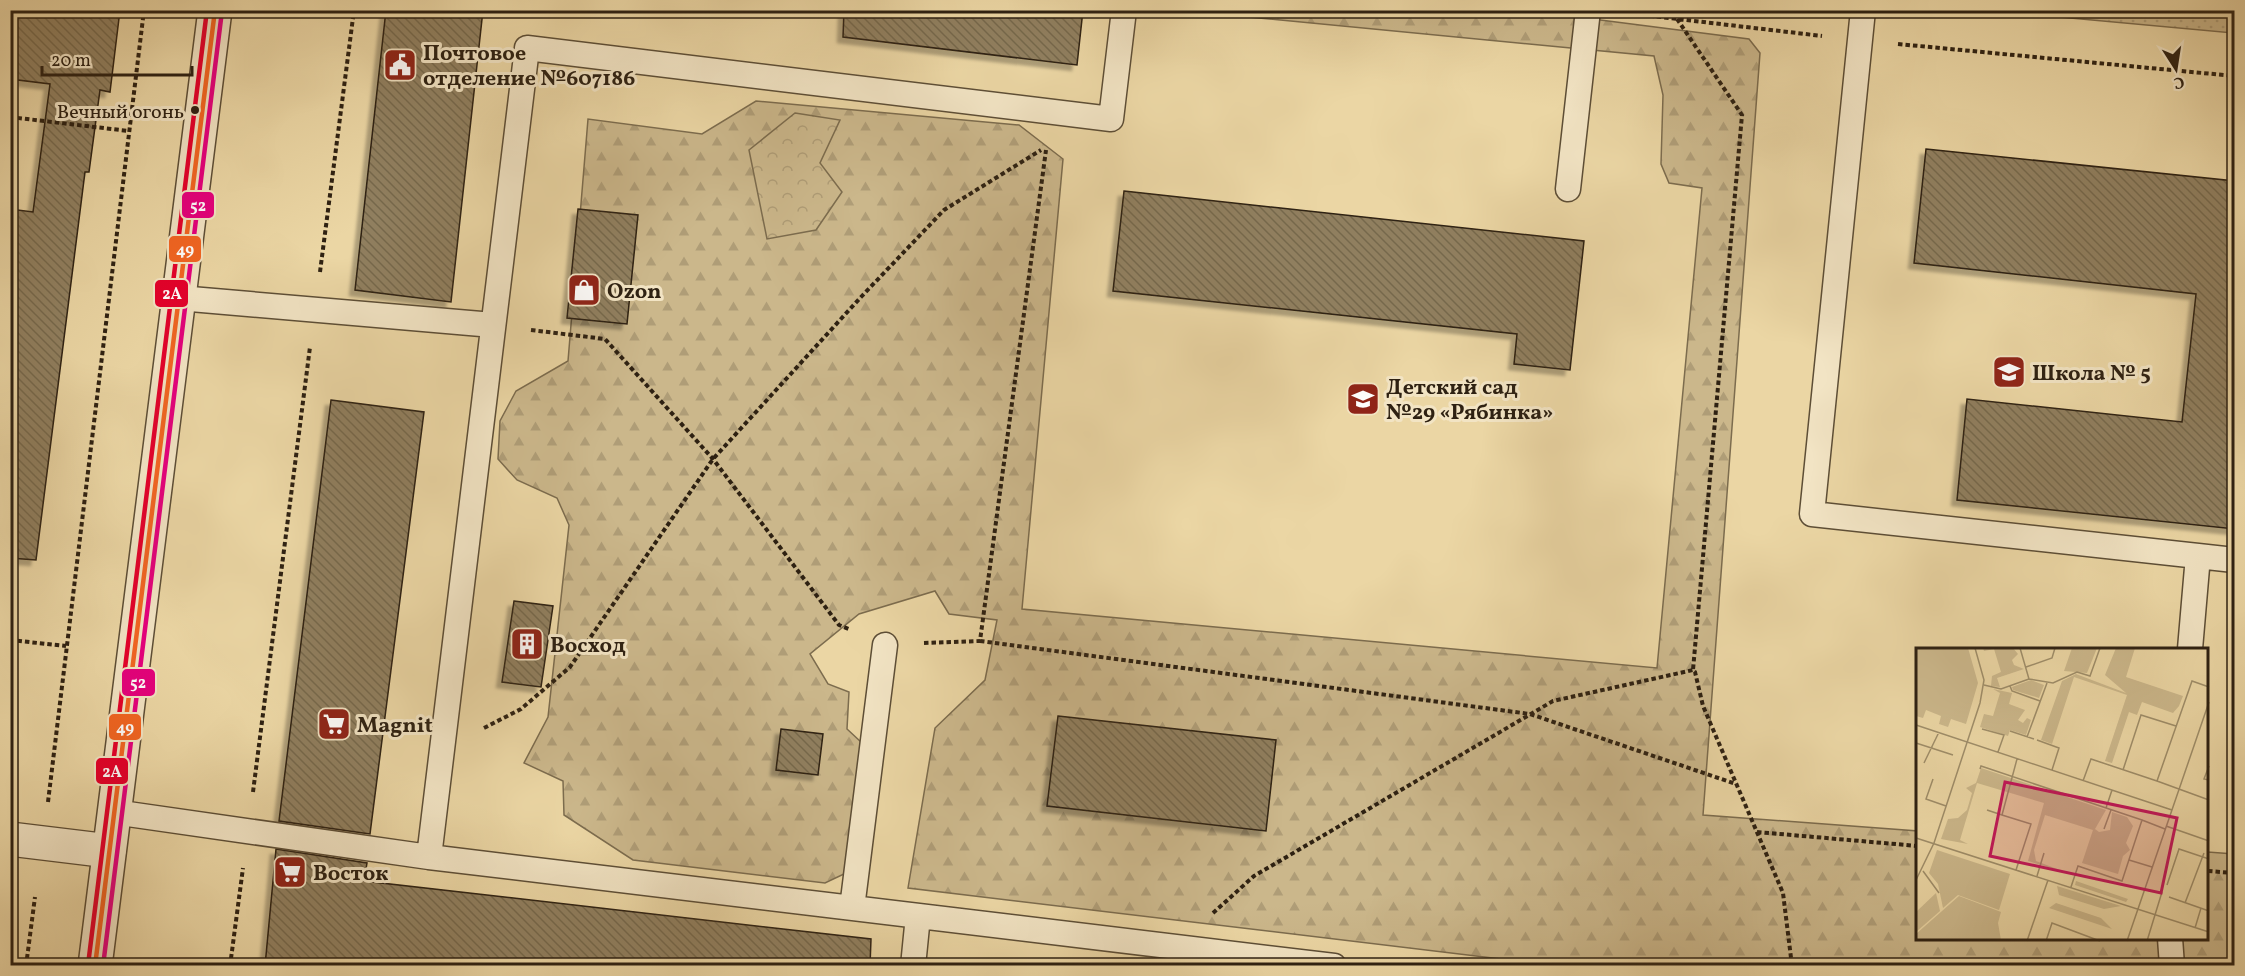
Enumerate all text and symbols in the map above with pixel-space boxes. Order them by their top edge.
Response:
scale bar [42,39,192,77]
place label: Почтовое отделение №607186 [423,39,635,95]
north arrow [2146,39,2206,99]
public building icon: Почтовое отделение №607186 [382,47,418,83]
text: 20 m [51,49,91,74]
text: С [2171,70,2186,94]
place label: Вечный огонь [57,99,184,127]
marker: Вечный огонь [189,104,201,116]
line badge: 52 [181,191,215,219]
text: 52 [190,196,206,218]
line badge: 49 [168,235,202,263]
text: 49 [176,240,194,262]
shop icon: Ozon [566,272,602,308]
place label: Ozon [607,277,662,308]
line badge: 2А [154,279,189,308]
text: 2А [162,284,182,306]
school or university icon: Школа № 5 [1991,354,2027,390]
place label: Школа № 5 [2032,359,2151,390]
place label: Детский сад №29 «Рябинка» [1386,373,1553,429]
school or university icon: Детский сад №29 «Рябинка» [1345,381,1381,417]
building icon: Восход [509,626,545,662]
place label: Восход [550,631,626,662]
inset map [1916,648,2209,940]
line badge: 52 [121,668,156,697]
text: 52 [130,673,146,695]
supermarket icon: Magnit [316,706,352,742]
place label: Magnit [357,711,433,742]
line badge: 49 [108,713,142,741]
text: 49 [116,718,134,740]
line badge: 2А [95,757,129,785]
text: 2А [102,762,122,784]
supermarket icon: Восток [272,854,308,890]
place label: Восток [313,859,388,890]

